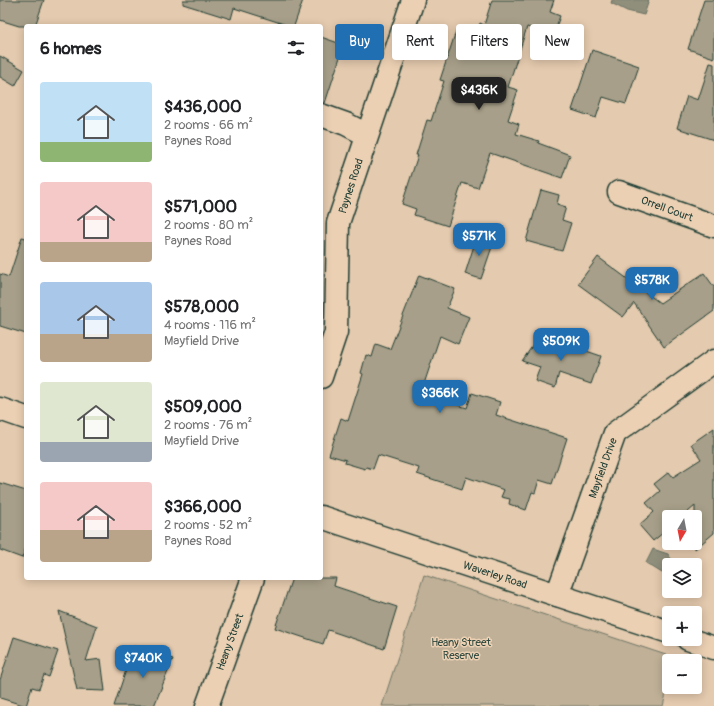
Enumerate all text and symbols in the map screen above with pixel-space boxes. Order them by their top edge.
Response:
chip: Buy [335,24,384,60]
chip: Rent [392,24,448,60]
chip: Filters [456,24,522,60]
chip: New [530,24,584,60]
icon: filters [285,37,307,59]
text: 6 homes [40,38,101,59]
pin: $436K [451,77,507,111]
text: $436K [460,82,498,98]
text: $436,000 [164,96,242,117]
icon: home [72,98,120,146]
text: 2 rooms · 66 m² [164,117,253,133]
text: Paynes Road [164,133,232,149]
street label: Paynes Road [336,157,366,215]
street label: Orrell Court [639,194,695,225]
text: $571,000 [164,196,237,217]
icon: home [72,198,120,246]
text: 2 rooms · 80 m² [164,217,253,233]
pin: $571K [451,223,507,257]
text: $571K [462,228,496,244]
text: Paynes Road [164,233,232,249]
pin: $578K [624,267,680,301]
text: $578K [634,272,670,288]
text: $578,000 [164,296,239,317]
icon: home [72,298,120,346]
text: 4 rooms · 116 m² [164,317,256,333]
pin: $509K [533,328,589,362]
text: Mayfield Drive [164,333,239,349]
text: $509K [542,333,580,349]
pin: $366K [412,380,468,414]
text: $366K [421,385,459,401]
text: $509,000 [164,396,242,417]
icon: home [72,398,120,446]
text: 2 rooms · 76 m² [164,417,252,433]
text: Mayfield Drive [164,433,239,449]
street label: Mayfield Drive [586,435,620,500]
text: $366,000 [164,496,242,517]
icon: home [72,498,120,546]
north arrow [662,510,702,550]
map controls [662,510,702,694]
text: 2 rooms · 52 m² [164,517,252,533]
text: Paynes Road [164,533,232,549]
button: layers [662,558,702,598]
street label: Waverley Road [461,559,529,591]
button: + [662,606,702,646]
street label: Heany Street [214,611,247,672]
park label: Heany Street Reserve [431,636,491,662]
pin: $740K [115,645,171,679]
text: $740K [124,650,162,666]
button: − [662,654,702,694]

